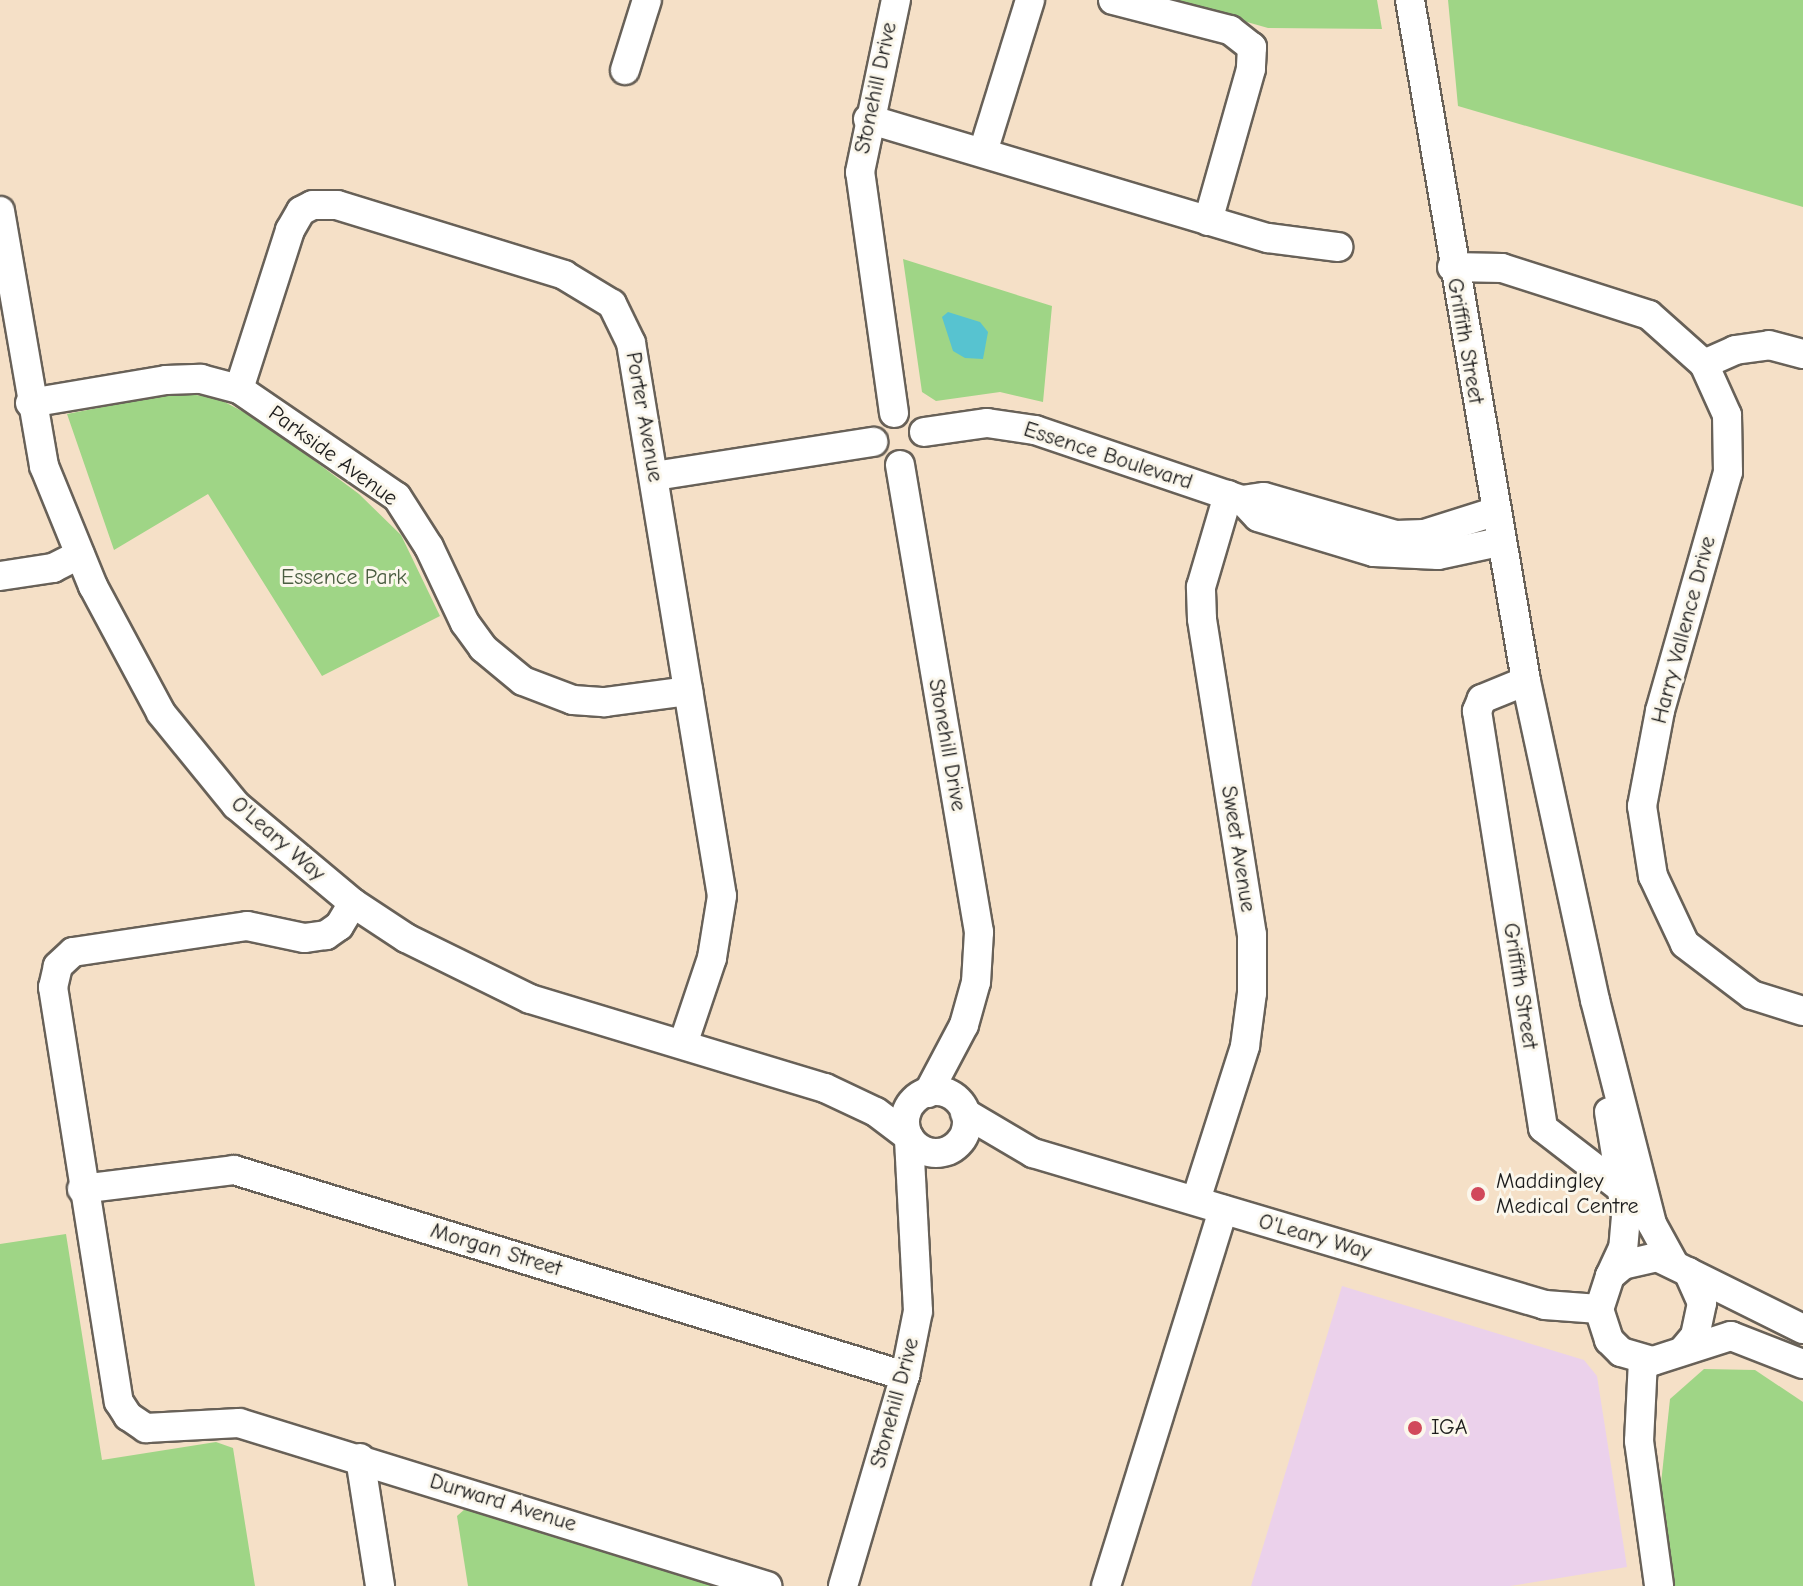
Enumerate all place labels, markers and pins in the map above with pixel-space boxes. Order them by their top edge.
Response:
place label: Maddingley Medical Centre [1496,1168,1639,1220]
marker: Maddingley Medical Centre [1467,1183,1489,1205]
place label: IGA [1431,1415,1468,1441]
marker: IGA [1406,1419,1424,1437]

